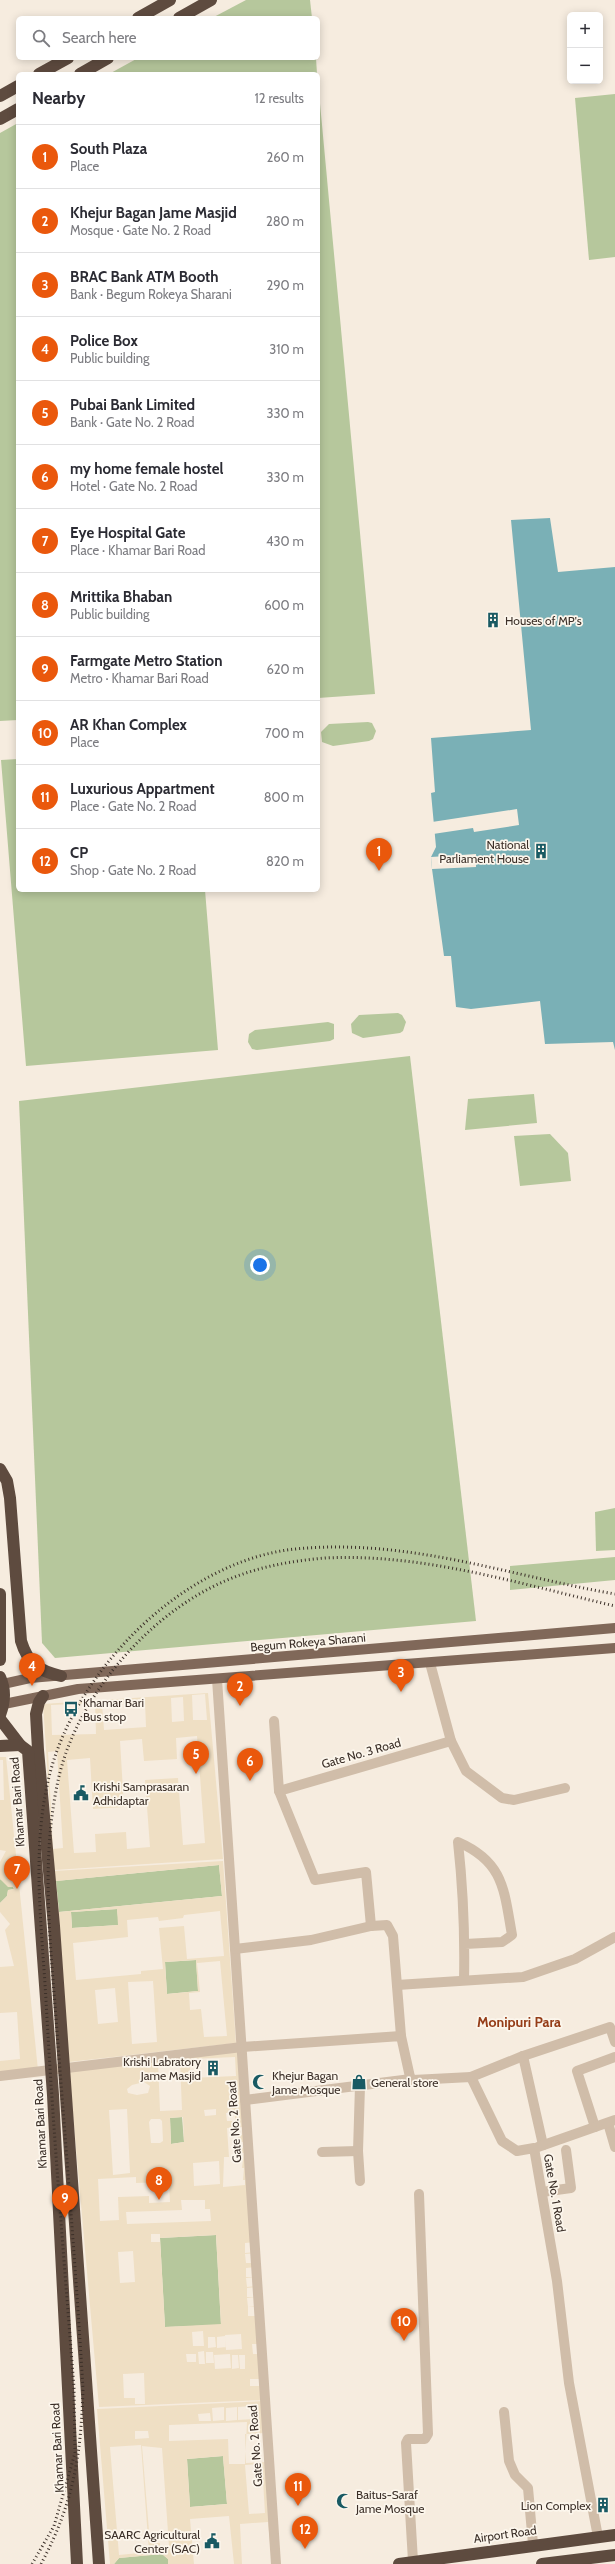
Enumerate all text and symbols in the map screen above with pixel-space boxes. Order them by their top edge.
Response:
map controls [567,12,603,84]
button: + [567,12,603,48]
search box [16,16,320,60]
icon: search [30,27,52,49]
text: Search here [62,29,137,47]
button: − [567,48,603,84]
text: Nearby [32,88,85,108]
text: 12 results [254,90,304,106]
text: South Plaza [70,140,147,158]
text: 1 [43,149,47,165]
text: 260 m [266,149,304,165]
text: Place [70,158,99,174]
text: Khejur Bagan Jame Masjid [70,204,237,222]
text: 2 [42,213,48,229]
text: 280 m [266,213,304,229]
text: Mosque · Gate No. 2 Road [70,222,211,238]
text: BRAC Bank ATM Booth [70,268,219,286]
text: 3 [41,277,49,293]
text: 290 m [266,277,304,293]
text: Bank · Begum Rokeya Sharani [70,286,232,302]
text: Police Box [70,332,138,350]
text: 4 [41,341,49,357]
text: 310 m [269,341,304,357]
text: Public building [70,350,150,366]
text: Pubai Bank Limited [70,396,195,414]
text: 5 [42,405,48,421]
text: 330 m [267,405,304,421]
text: Bank · Gate No. 2 Road [70,414,194,430]
text: my home female hostel [70,460,223,478]
text: 6 [41,469,49,485]
text: 330 m [267,469,304,485]
text: Hotel · Gate No. 2 Road [70,478,198,494]
text: Eye Hospital Gate [70,524,185,542]
text: 7 [42,533,48,549]
text: 430 m [266,533,304,549]
text: Place · Khamar Bari Road [70,542,205,558]
text: Mrittika Bhaban [70,588,172,606]
text: 8 [41,597,49,613]
text: 600 m [264,597,304,613]
text: Public building [70,606,150,622]
building icon: Houses of MP's [484,611,502,629]
place label: Houses of MP's [505,613,582,628]
text: Farmgate Metro Station [70,652,222,670]
text: 9 [41,661,49,677]
text: 620 m [266,661,304,677]
text: Metro · Khamar Bari Road [70,670,209,686]
text: AR Khan Complex [70,716,187,734]
text: 10 [38,725,52,741]
text: 700 m [265,725,304,741]
text: Place [70,734,99,750]
text: Luxurious Appartment [70,780,215,798]
text: 11 [40,789,50,805]
text: 800 m [264,789,304,805]
text: Place · Gate No. 2 Road [70,798,197,814]
place label: National Parliament House [439,837,529,866]
pin: 1 [366,838,392,871]
building icon: National Parliament House [532,842,550,860]
text: CP [70,844,88,862]
text: 12 [39,853,51,869]
text: 820 m [266,853,304,869]
text: Shop · Gate No. 2 Road [70,862,196,878]
your location [250,1255,270,1275]
street label: Begum Rokeya Sharani [250,1629,366,1655]
pin: 4 [19,1653,45,1686]
pin: 3 [388,1659,414,1692]
pin: 2 [227,1673,253,1706]
place label: Khamar Bari Bus stop [83,1695,144,1724]
bus stop icon: Khamar Bari Bus stop [62,1700,80,1718]
street label: Gate No. 3 Road [320,1735,402,1771]
pin: 5 [183,1741,209,1774]
pin: 6 [237,1748,263,1781]
street label: Khamar Bari Road [6,1757,28,1847]
place label: Krishi Samprasaran Adhidaptar [93,1779,189,1808]
public building icon: Krishi Samprasaran Adhidaptar [72,1784,90,1802]
pin: 7 [4,1856,30,1889]
district label: Monipuri Para [477,2013,561,2031]
place label: Krishi Labratory Jame Masjid [123,2054,201,2083]
building icon: Krishi Labratory Jame Masjid [204,2059,222,2077]
place label: Khejur Bagan Jame Mosque [271,2068,340,2097]
mosque icon: Khejur Bagan Jame Mosque [251,2073,269,2091]
shop icon: General store [350,2073,368,2091]
place label: General store [371,2075,438,2090]
street label: Khamar Bari Road [30,2079,50,2169]
street label: Gate No. 2 Road [224,2081,244,2163]
street label: Gate No. 1 Road [541,2153,569,2233]
pin: 8 [146,2167,172,2200]
pin: 9 [52,2185,78,2218]
pin: 10 [391,2308,417,2341]
street label: Khamar Bari Road [47,2403,67,2493]
street label: Gate No. 2 Road [245,2405,265,2487]
pin: 11 [285,2473,311,2506]
place label: Baitus-Saraf Jame Mosque [355,2487,424,2516]
mosque icon: Baitus-Saraf Jame Mosque [335,2492,353,2510]
building icon: Lion Complex [594,2496,612,2514]
place label: Lion Complex [521,2498,591,2513]
pin: 12 [292,2516,318,2549]
street label: Airport Road [472,2522,538,2546]
place label: SAARC Agricultural Center (SAC) [104,2527,200,2556]
public building icon: SAARC Agricultural Center (SAC) [203,2532,221,2550]

